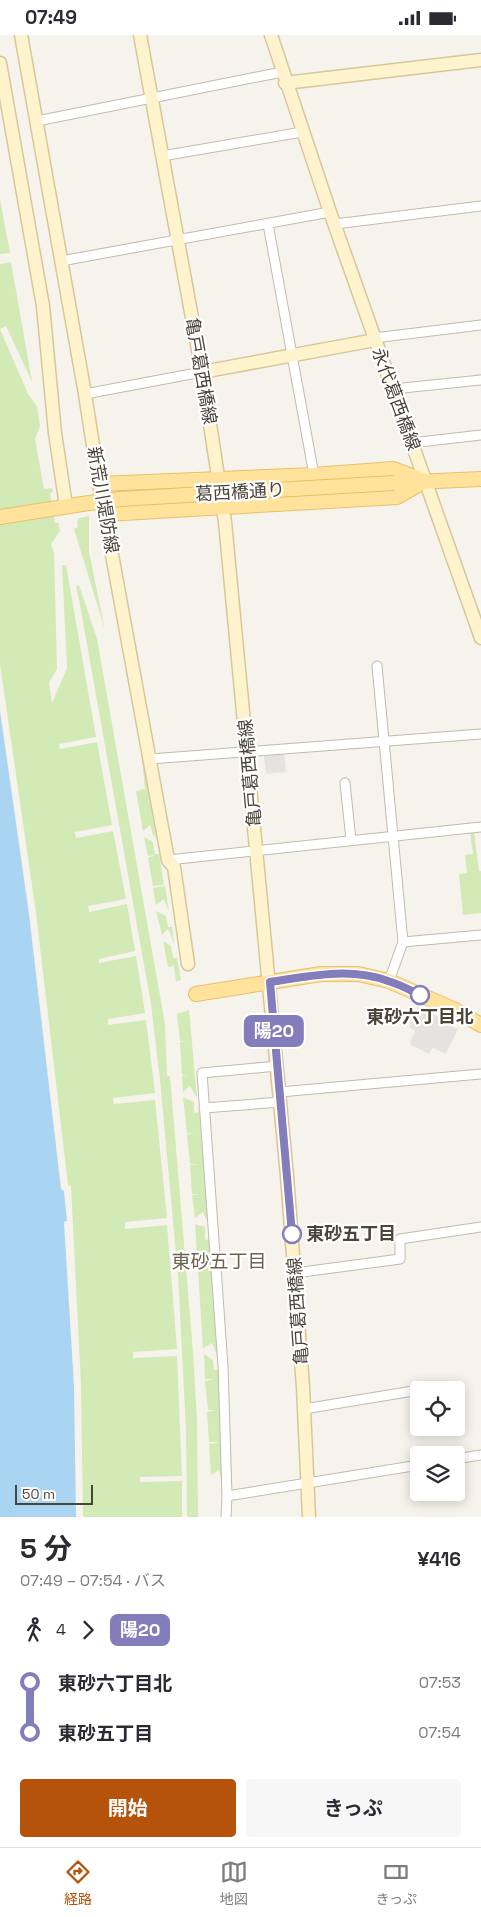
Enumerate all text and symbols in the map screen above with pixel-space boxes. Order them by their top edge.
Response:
text: 07:49 [25,5,77,30]
street label: 亀戸葛西橋線 [181,316,222,426]
street label: 永代葛西橋線 [367,344,426,454]
street label: 新荒川堤防線 [83,445,124,555]
street label: 葛西橋通り [194,478,286,505]
street label: 亀戸葛西橋線 [233,718,266,828]
marker: 東砂六丁目北 [410,985,430,1005]
place label: 東砂六丁目北 [366,1005,474,1028]
line badge: 陽20 [245,1015,303,1047]
text: 陽20 [254,1019,294,1042]
place label: 東砂五丁目 [306,1222,396,1245]
marker: 東砂五丁目 [282,1224,302,1244]
district label: 東砂五丁目 [171,1249,267,1274]
street label: 亀戸葛西橋線 [282,1256,313,1366]
map controls [410,1381,465,1501]
button: locate [410,1381,465,1436]
button: layers [410,1446,465,1501]
scale bar [15,1482,92,1505]
text: 50 m [22,1485,55,1503]
text: 5 分 [20,1530,72,1566]
text: ¥416 [418,1547,461,1572]
text: 07:49 – 07:54 · バス [20,1570,166,1591]
icon: walk [20,1616,48,1644]
icon: forward [74,1616,102,1644]
text: 陽20 [120,1618,160,1641]
text: 4 [56,1619,66,1640]
text: 東砂六丁目北 [58,1671,172,1696]
text: 07:53 [419,1672,461,1693]
text: 東砂五丁目 [58,1721,153,1746]
text: 07:54 [418,1722,461,1743]
button: 開始 [20,1779,236,1837]
button: きっぷ [246,1779,461,1837]
tab: 経路 [64,1858,92,1908]
tab: 地図 [220,1858,248,1908]
tab: きっぷ [376,1858,417,1908]

